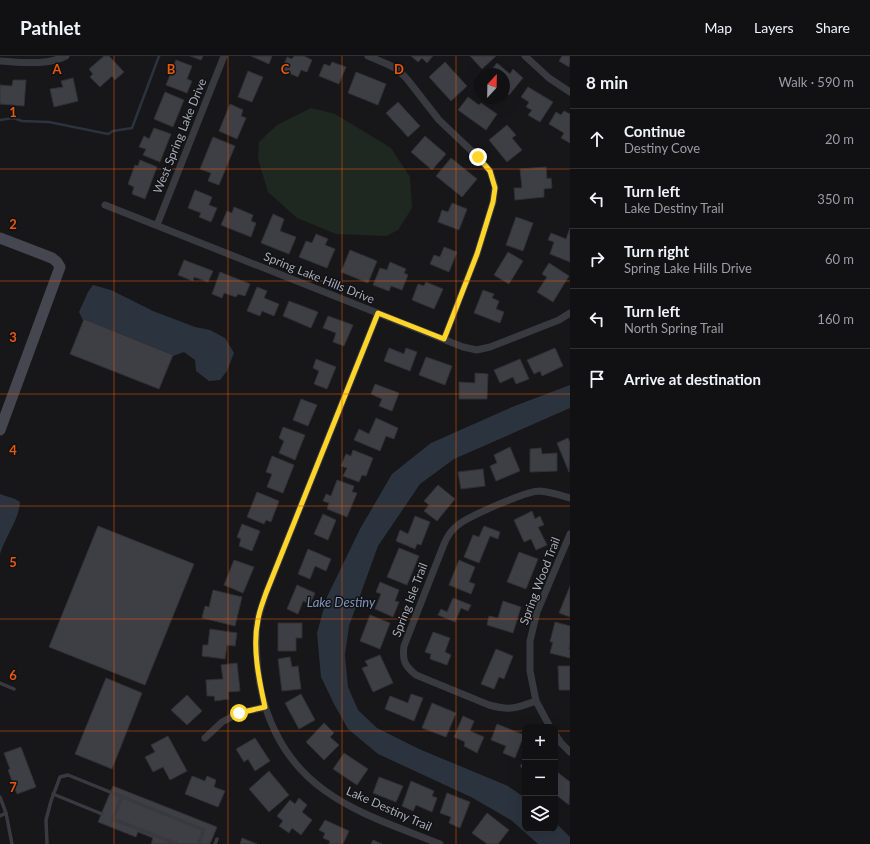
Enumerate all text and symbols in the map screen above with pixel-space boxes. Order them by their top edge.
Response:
text: Pathlet [20,16,81,39]
text: Map [704,19,732,36]
text: Layers [754,19,794,36]
text: Share [816,19,850,36]
text: A [51,61,62,77]
text: B [167,61,176,77]
text: C [281,61,290,77]
text: D [394,61,404,77]
north arrow [474,68,510,104]
text: 8 min [586,72,628,93]
text: Walk · 590 m [778,74,854,90]
street label: West Spring Lake Drive [150,76,210,196]
text: 1 [9,104,17,120]
text: Continue [624,122,685,140]
icon: ahead [586,128,608,150]
text: 20 m [825,131,854,147]
text: Destiny Cove [624,140,700,156]
route end [469,148,487,166]
text: Turn left [624,182,680,200]
icon: left [586,188,608,210]
text: 350 m [817,191,854,207]
text: Lake Destiny Trail [624,200,724,216]
text: 2 [9,216,17,232]
text: Turn right [624,242,689,260]
street label: Spring Lake Hills Drive [262,248,377,307]
icon: right [586,248,608,270]
text: 60 m [825,251,854,267]
text: Spring Lake Hills Drive [624,260,752,276]
text: Turn left [624,302,680,320]
icon: left [586,308,608,330]
text: 160 m [817,311,854,327]
text: North Spring Trail [624,320,724,336]
text: 3 [9,329,17,345]
icon: arrive [586,368,608,390]
text: Arrive at destination [624,370,761,388]
text: 4 [9,442,17,458]
street label: Spring Wood Trail [516,535,563,627]
text: 5 [9,554,17,570]
street label: Spring Isle Trail [388,561,431,639]
water label: Lake Destiny [307,594,376,610]
text: 6 [9,667,17,683]
route start [230,704,248,722]
map controls [522,724,558,832]
button: + [522,724,558,760]
button: − [522,760,558,796]
text: 7 [9,779,17,795]
street label: Lake Destiny Trail [344,783,434,834]
button: layers [522,796,558,832]

